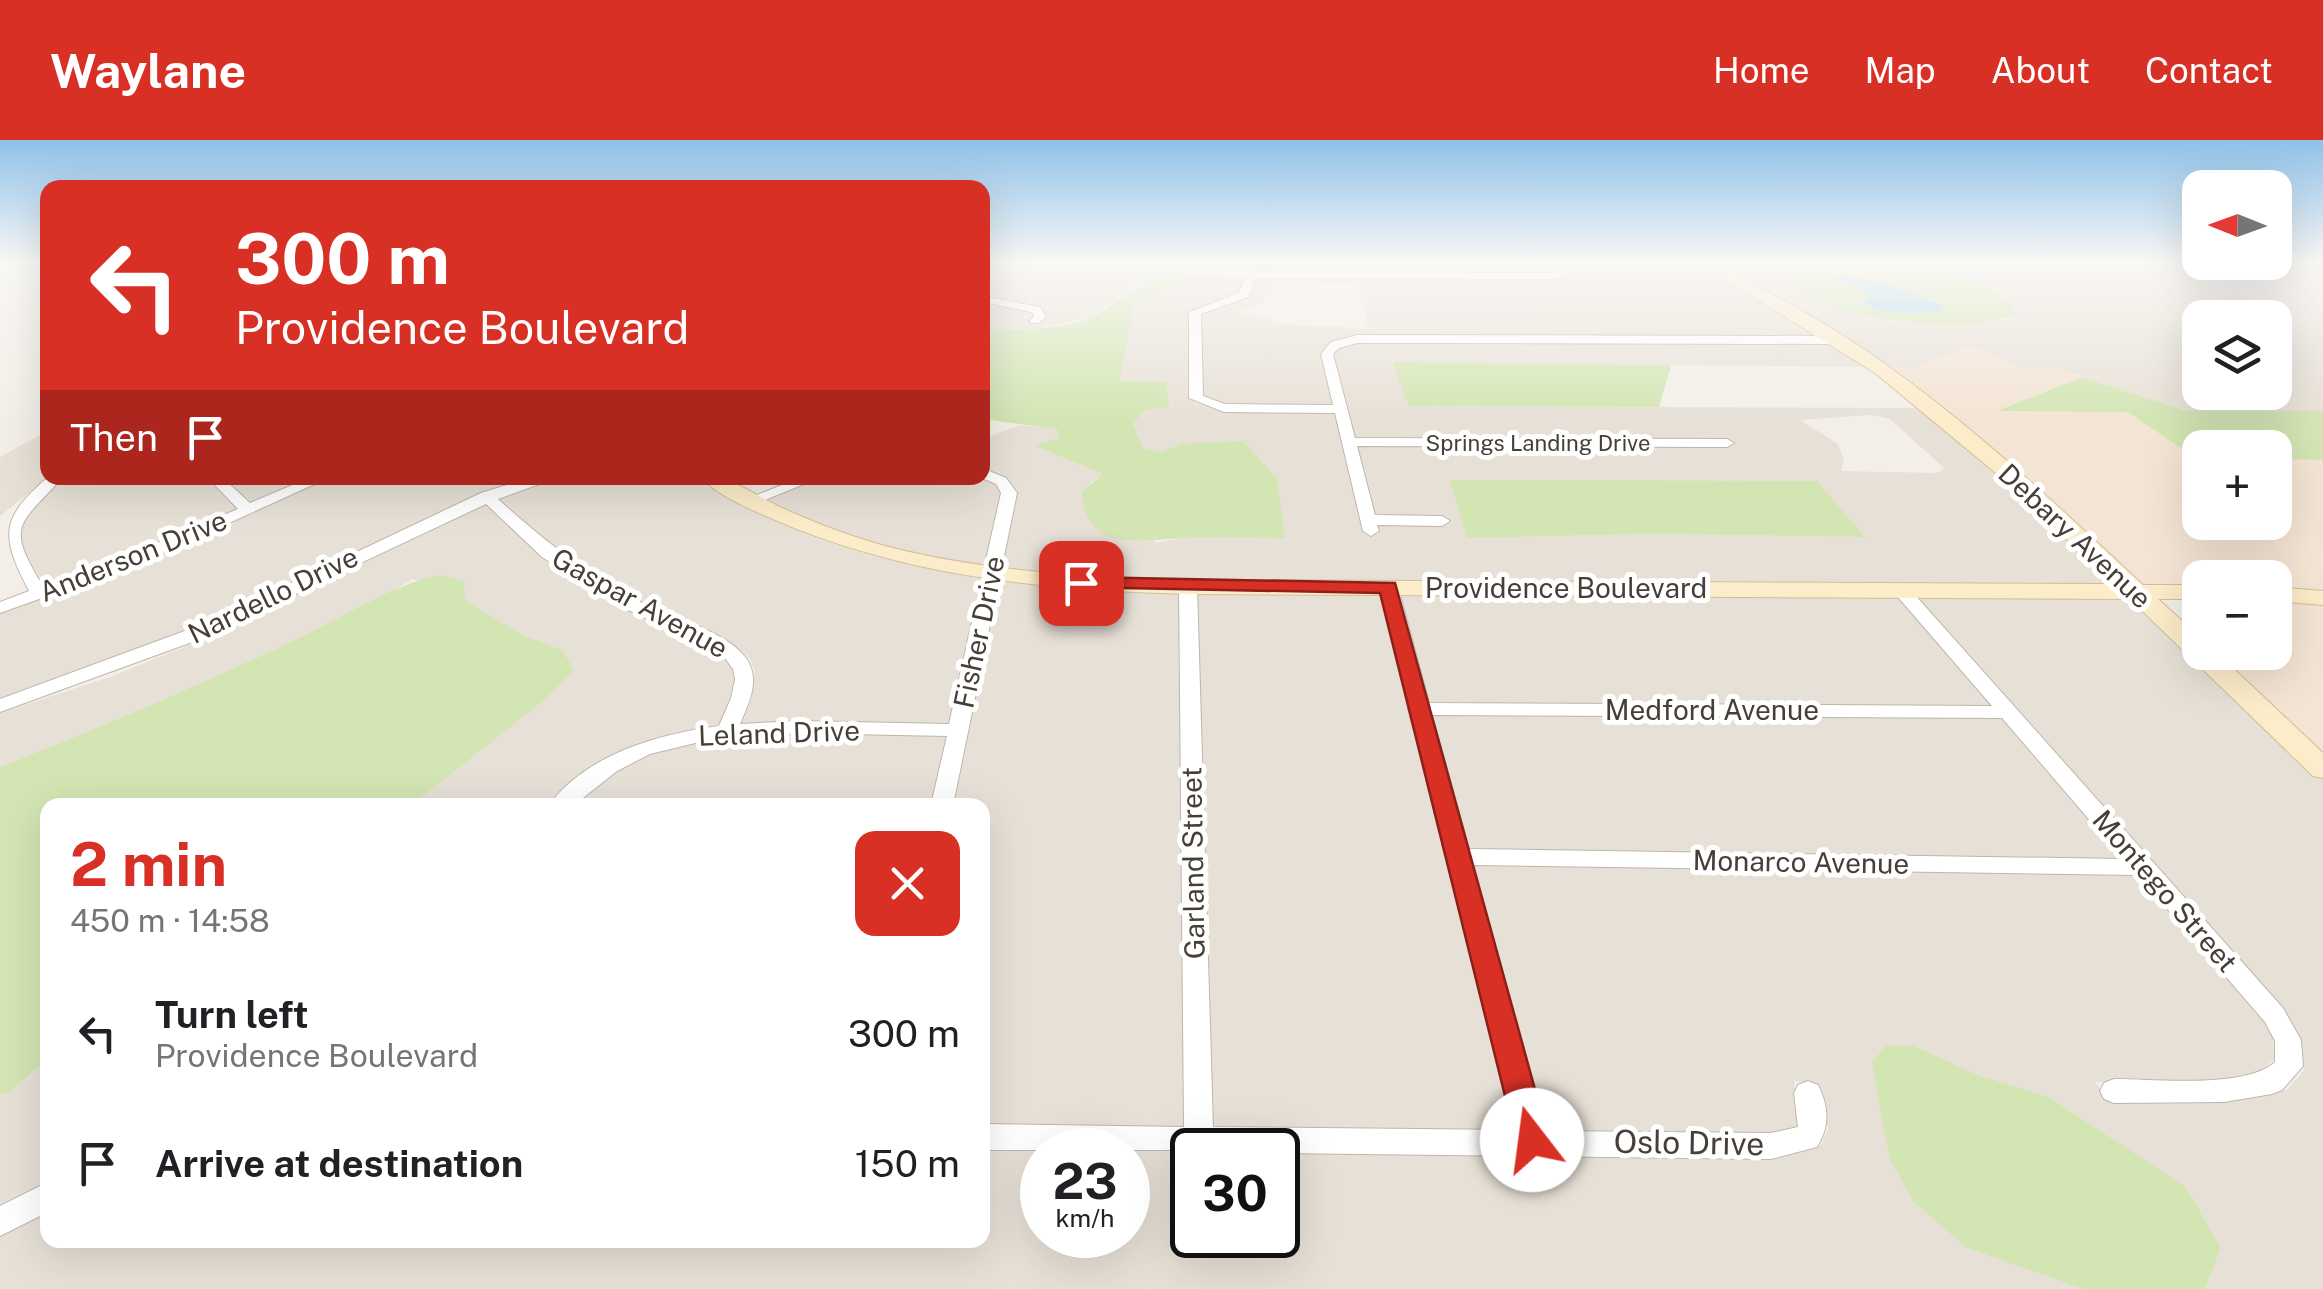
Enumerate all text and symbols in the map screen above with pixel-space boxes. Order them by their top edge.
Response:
text: Waylane [50,42,246,99]
text: Home [1713,50,1810,91]
text: Map [1865,50,1936,91]
text: About [1991,50,2090,91]
text: Contact [2145,50,2273,91]
north arrow [2182,170,2292,280]
map controls [2182,170,2292,670]
text: 300 m [235,217,450,300]
icon: left [70,220,200,350]
button: layers [2182,300,2292,410]
text: Providence Boulevard [235,301,689,354]
icon: arrive [178,410,233,465]
text: Then [70,415,158,460]
street label: Springs Landing Drive [1426,430,1650,456]
button: + [2182,430,2292,540]
street label: Debary Avenue [1992,457,2158,615]
street label: Anderson Drive [34,503,231,608]
street label: Nardello Drive [182,539,363,650]
street label: Gaspar Avenue [547,541,734,664]
pin [1039,541,1124,626]
street label: Fisher Drive [946,553,1011,711]
icon: arrive [1054,556,1109,611]
button: − [2182,560,2292,670]
street label: Providence Boulevard [1425,571,1707,604]
street label: Medford Avenue [1605,693,1819,726]
street label: Leland Drive [697,713,861,752]
street label: Garland Street [1174,767,1211,959]
street label: Montego Street [2086,803,2245,978]
text: 2 min [70,829,227,900]
button: close [855,831,960,936]
street label: Monarco Avenue [1692,843,1910,880]
text: 450 m · 14:58 [70,902,270,939]
text: Turn left [155,992,309,1037]
icon: left [70,1006,125,1061]
text: 300 m [848,1011,960,1056]
text: Providence Boulevard [155,1037,478,1074]
position arrow [1480,1088,1584,1192]
street label: Oslo Drive [1613,1123,1765,1162]
speed limit sign: 30 [1170,1128,1300,1258]
icon: arrive [70,1136,125,1191]
text: Arrive at destination [155,1141,523,1186]
text: 150 m [855,1141,960,1186]
text: 23 [1052,1151,1118,1210]
text: km/h [1056,1203,1114,1233]

